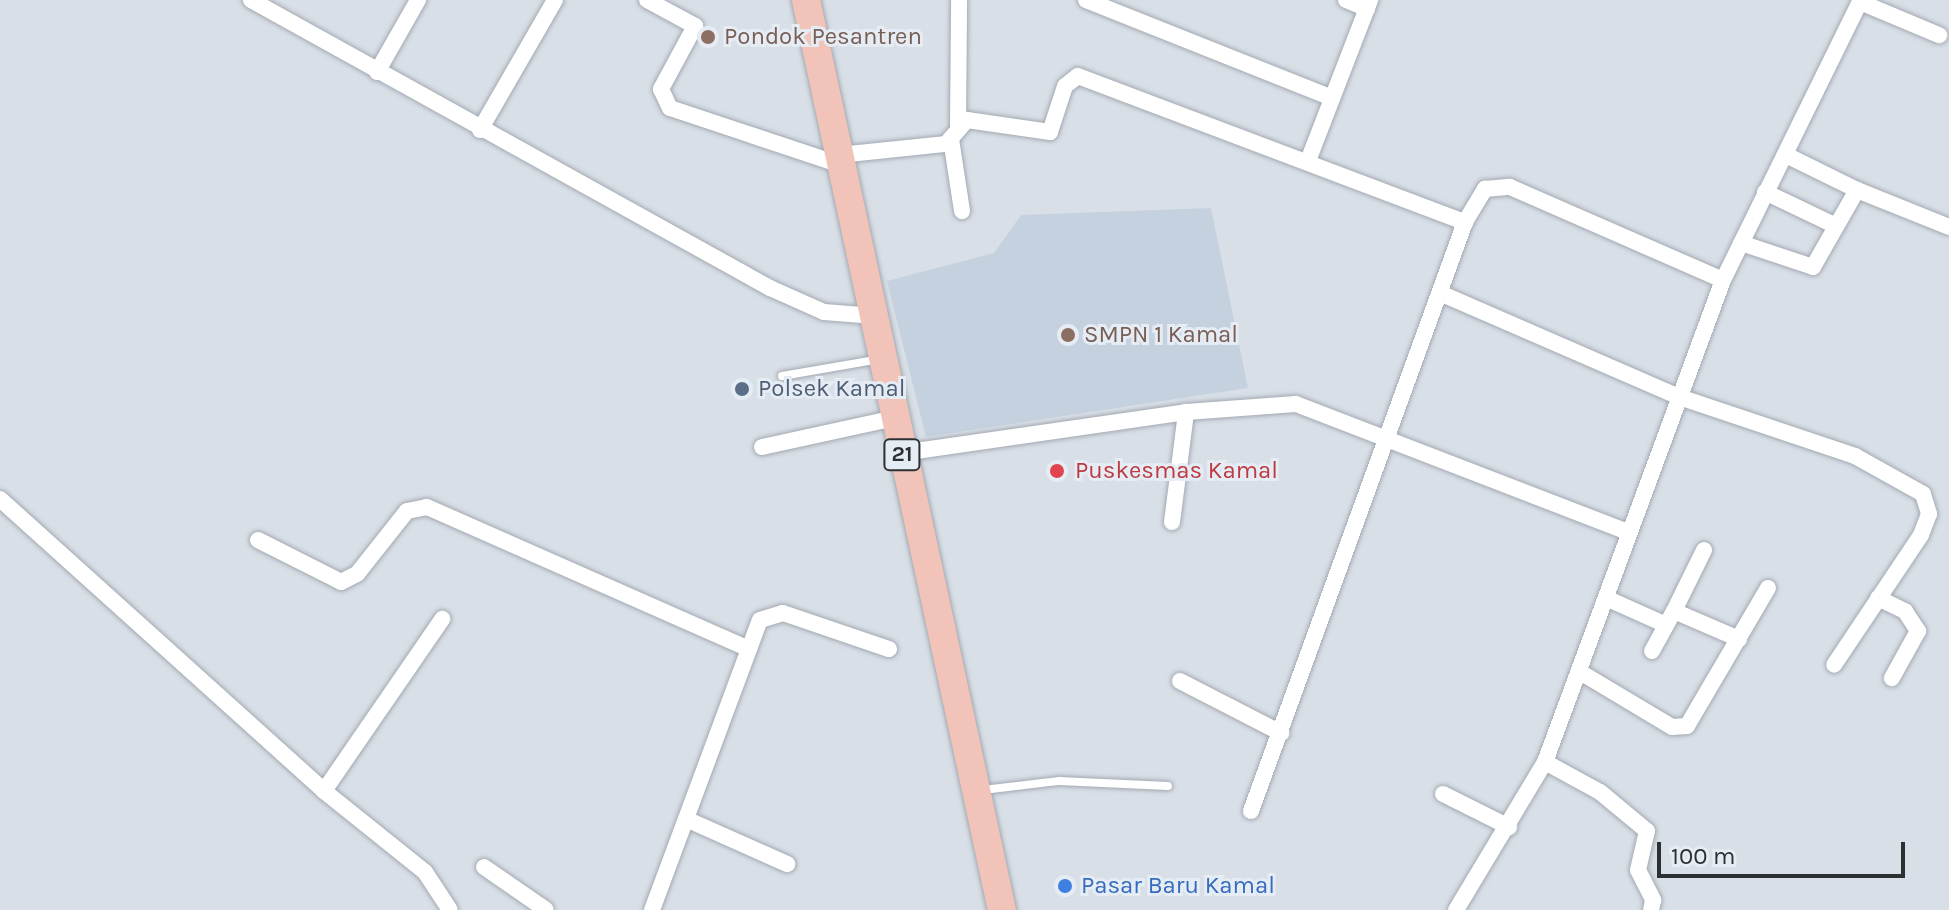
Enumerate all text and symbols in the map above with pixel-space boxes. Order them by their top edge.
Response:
place label: Pondok Pesantren [724,23,922,51]
marker: Pondok Pesantren [699,28,717,46]
place label: SMPN 1 Kamal [1084,321,1238,349]
marker: SMPN 1 Kamal [1059,326,1077,344]
place label: Polsek Kamal [758,375,905,403]
marker: Polsek Kamal [733,380,751,398]
road number: 21 [882,437,922,473]
place label: Puskesmas Kamal [1075,457,1278,485]
marker: Puskesmas Kamal [1046,460,1068,482]
scale bar [1661,826,1909,876]
text: 100 m [1671,842,1736,870]
place label: Pasar Baru Kamal [1081,872,1275,900]
marker: Pasar Baru Kamal [1056,877,1074,895]

